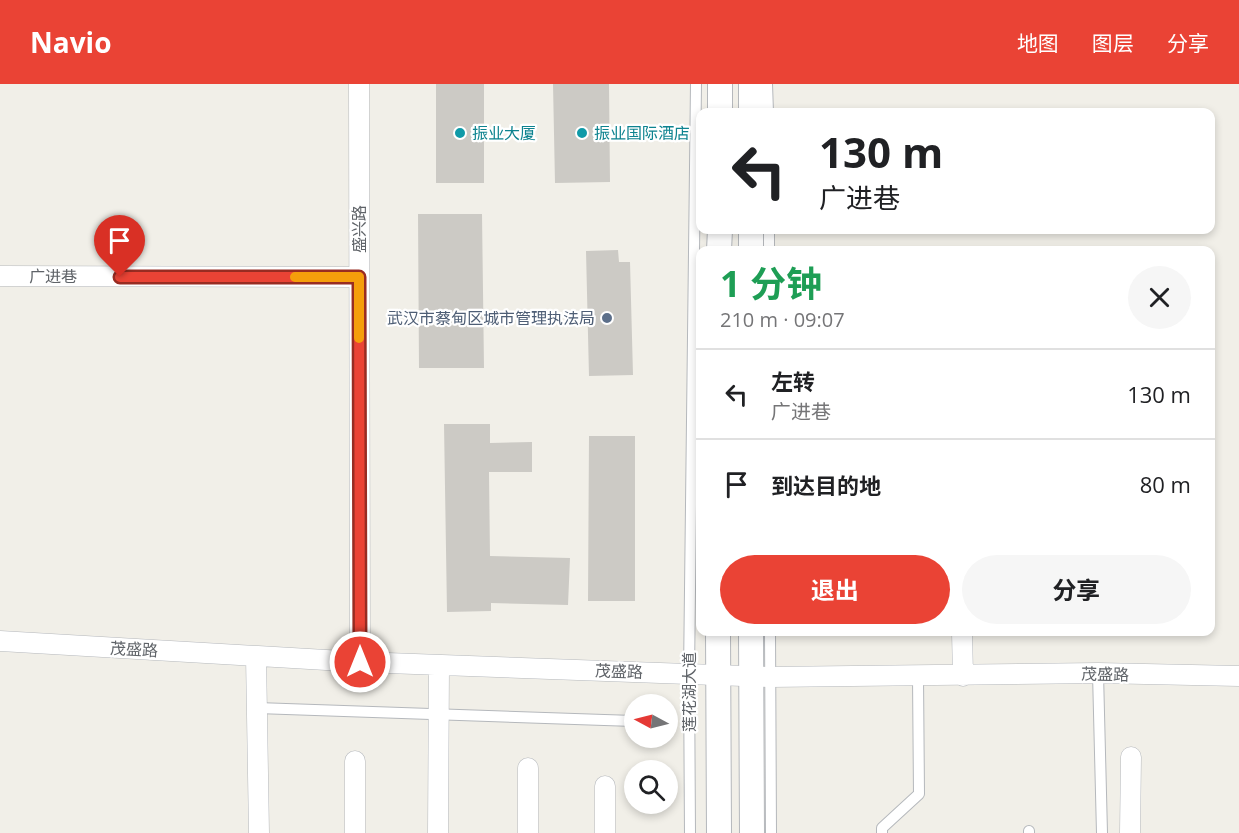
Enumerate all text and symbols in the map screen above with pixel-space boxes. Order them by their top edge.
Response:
text: Navio [30,23,111,61]
text: 地图 [1017,29,1059,57]
text: 图层 [1092,29,1134,57]
text: 分享 [1167,29,1209,57]
place label: 振业大厦 [472,122,536,144]
place label: 振业国际酒店 [594,122,690,144]
text: 130 m [819,123,943,180]
marker: 振业大厦 [453,126,467,140]
marker: 振业国际酒店 [575,126,589,140]
icon: left [720,132,798,210]
text: 广进巷 [819,179,900,216]
street label: 盛兴路 [348,205,370,253]
pin [94,215,145,277]
icon: arrive [103,224,136,257]
text: 1 分钟 [720,259,822,308]
street label: 广进巷 [29,265,77,287]
button: close [1128,266,1191,329]
text: 210 m · 09:07 [720,306,845,333]
place label: 武汉市蔡甸区城市管理执法局 [387,307,595,329]
marker: 武汉市蔡甸区城市管理执法局 [600,311,614,325]
text: 左转 [771,366,815,396]
icon: left [720,378,753,411]
text: 130 m [1127,379,1191,409]
text: 广进巷 [771,398,831,425]
icon: arrive [720,468,753,501]
text: 80 m [1140,469,1191,499]
text: 到达目的地 [771,470,881,500]
button: 退出 [720,555,950,624]
button: 分享 [962,555,1191,624]
position arrow [328,630,392,694]
street label: 茂盛路 [109,637,159,661]
street label: 莲花湖大道 [678,652,700,732]
street label: 茂盛路 [595,659,643,683]
street label: 茂盛路 [1081,663,1129,685]
north arrow [624,694,678,748]
map controls [624,694,678,814]
button: search [624,760,678,814]

